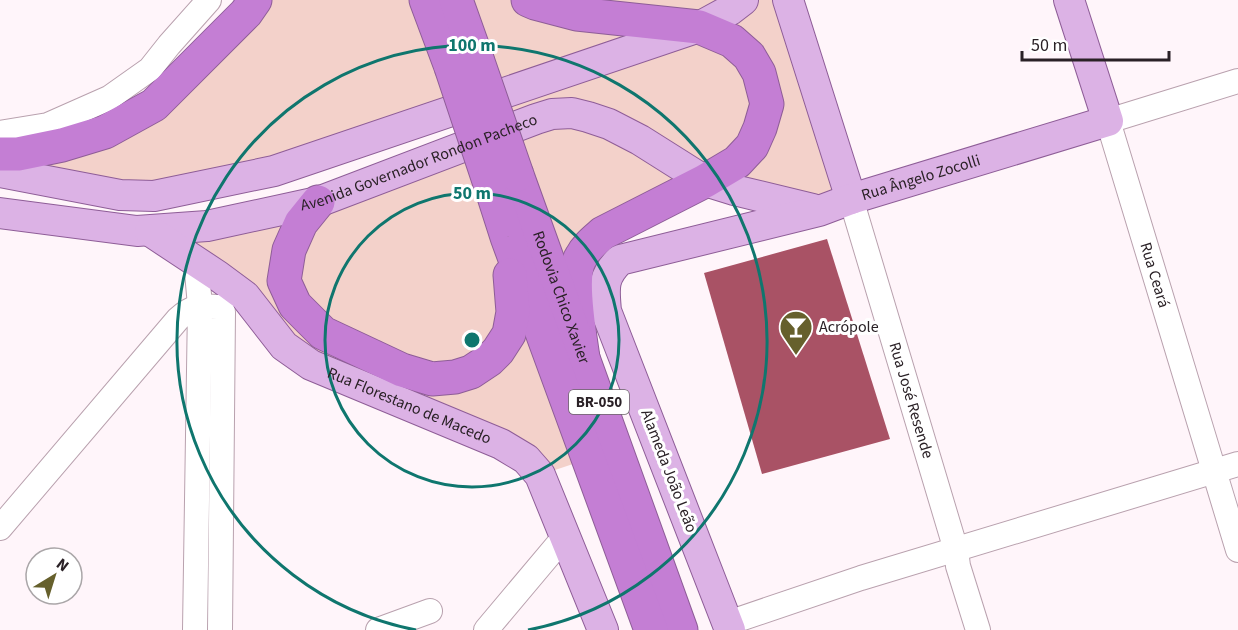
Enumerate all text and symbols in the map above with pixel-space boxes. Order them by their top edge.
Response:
scale bar [1022,24,1169,62]
text: 100 m [448,33,496,58]
text: 50 m [1031,33,1067,58]
street label: Avenida Governador Rondon Pacheco [298,109,540,216]
street label: Rua Ângelo Zocolli [859,149,983,206]
text: 50 m [453,181,491,206]
street label: Rodovia Chico Xavier [527,228,595,367]
street label: Rua Ceará [1134,240,1175,310]
bar icon: Acrópole [778,309,814,356]
place label: Acrópole [819,316,879,338]
centre of rings [462,330,482,350]
street label: Rua José Resende [883,339,939,461]
street label: Rua Florestano de Macedo [324,362,495,450]
road number: BR-050 [569,390,629,414]
street label: Alameda João Leão [635,406,703,536]
north arrow [24,546,84,606]
text: N [52,553,74,577]

